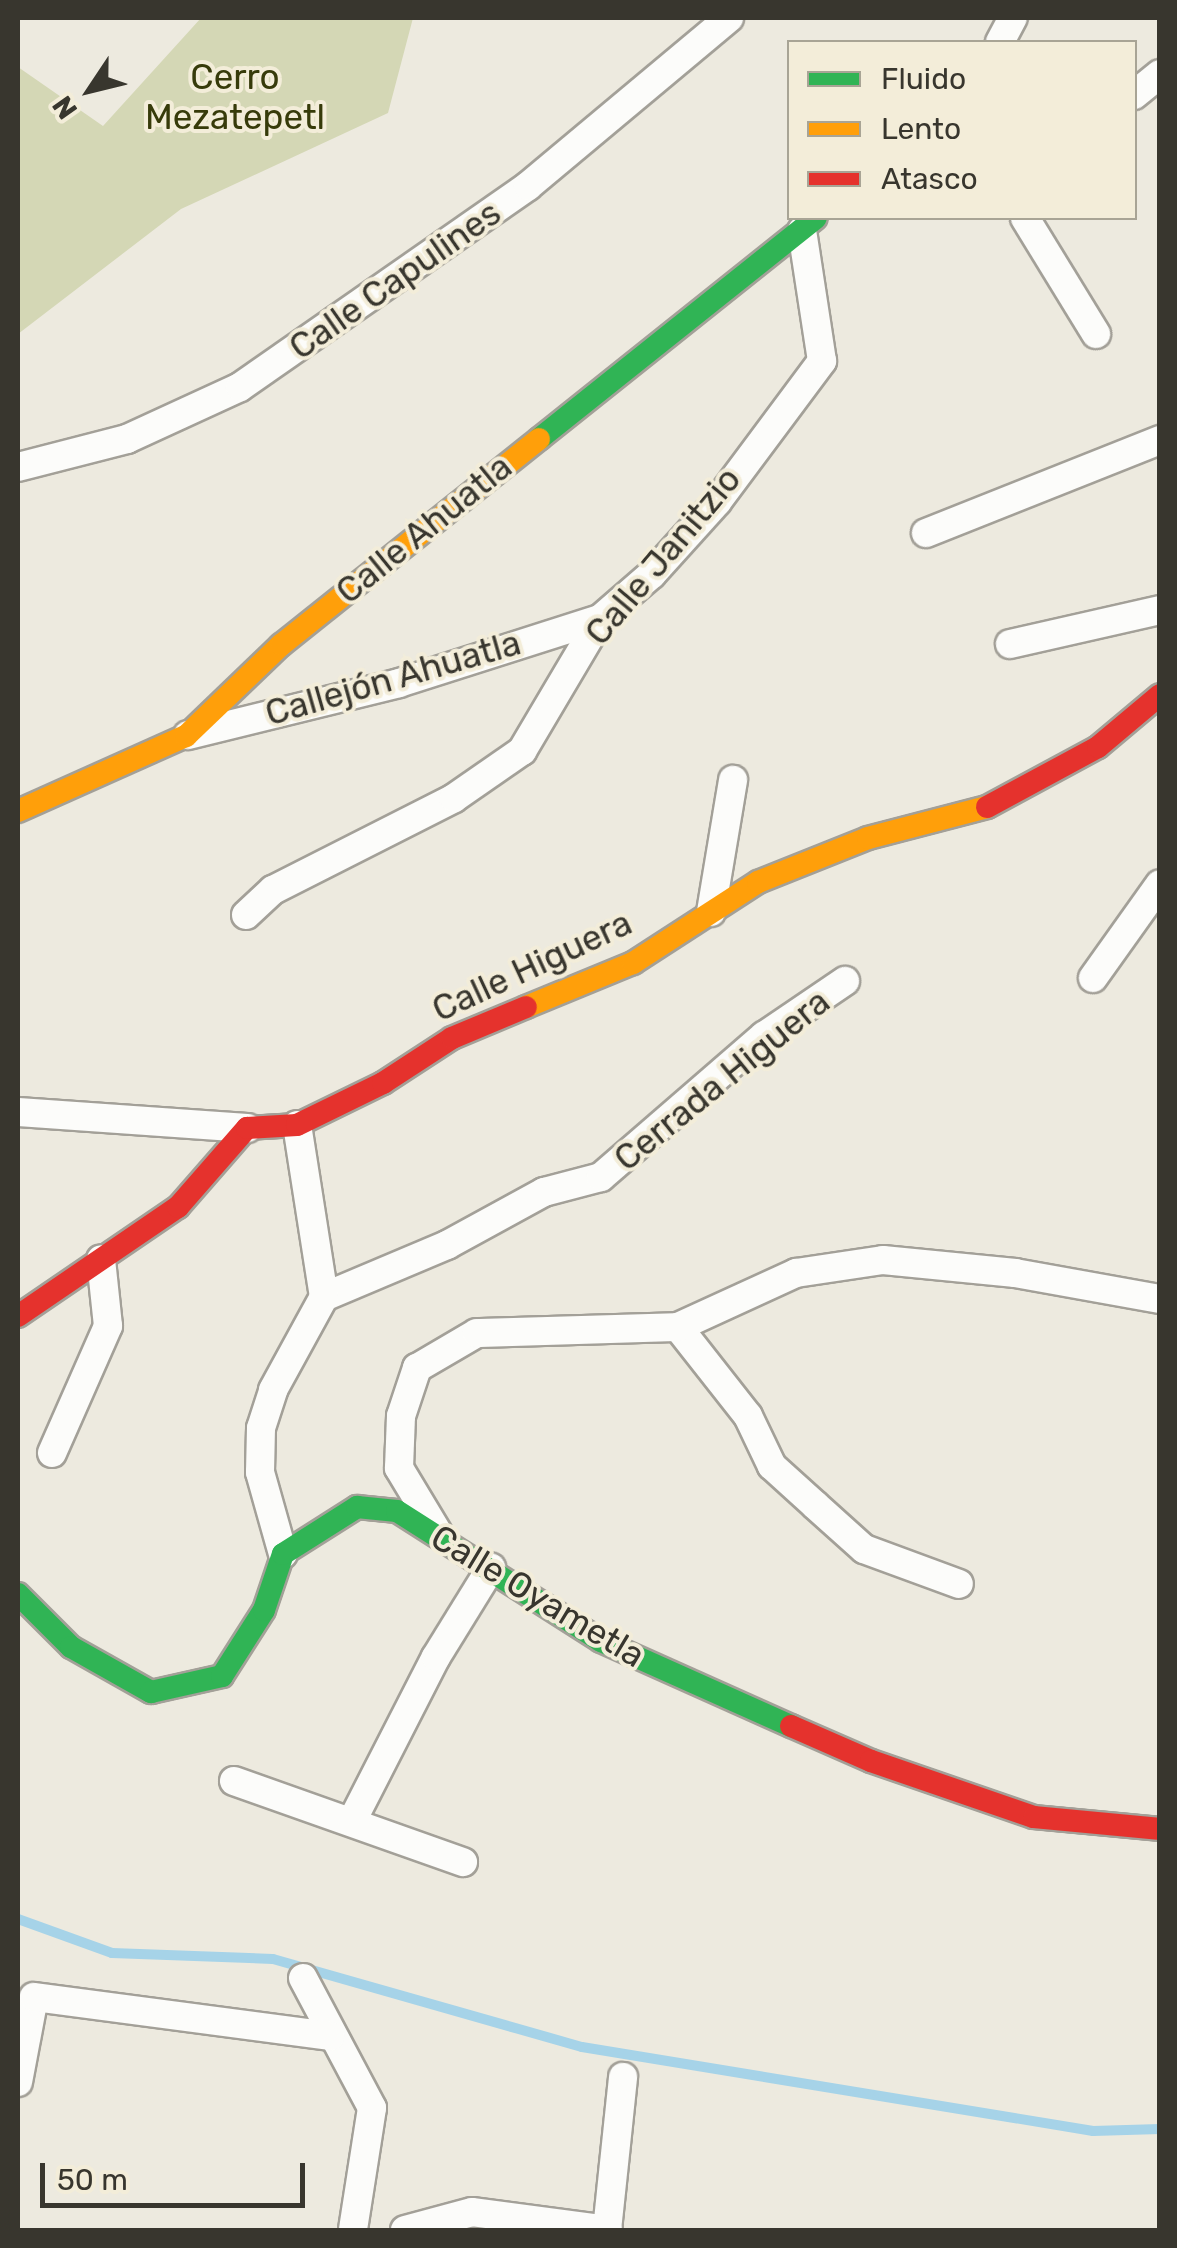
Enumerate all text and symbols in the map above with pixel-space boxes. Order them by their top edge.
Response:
north arrow [40,40,140,140]
legend [787,40,1137,220]
park label: Cerro Mezatepetl [145,56,325,138]
text: Fluido [881,61,966,97]
text: N [46,90,84,125]
text: Lento [881,111,961,147]
text: Atasco [881,161,978,197]
street label: Calle Capulines [281,192,509,368]
street label: Calle Ahuatla [328,445,520,613]
street label: Calle Janitzio [577,459,749,653]
street label: Callejón Ahuatla [260,621,526,735]
street label: Calle Higuera [426,901,638,1031]
street label: Cerrada Higuera [606,980,838,1180]
street label: Calle Oyametla [424,1516,652,1676]
scale bar [45,2143,310,2205]
text: 50 m [57,2162,128,2198]

